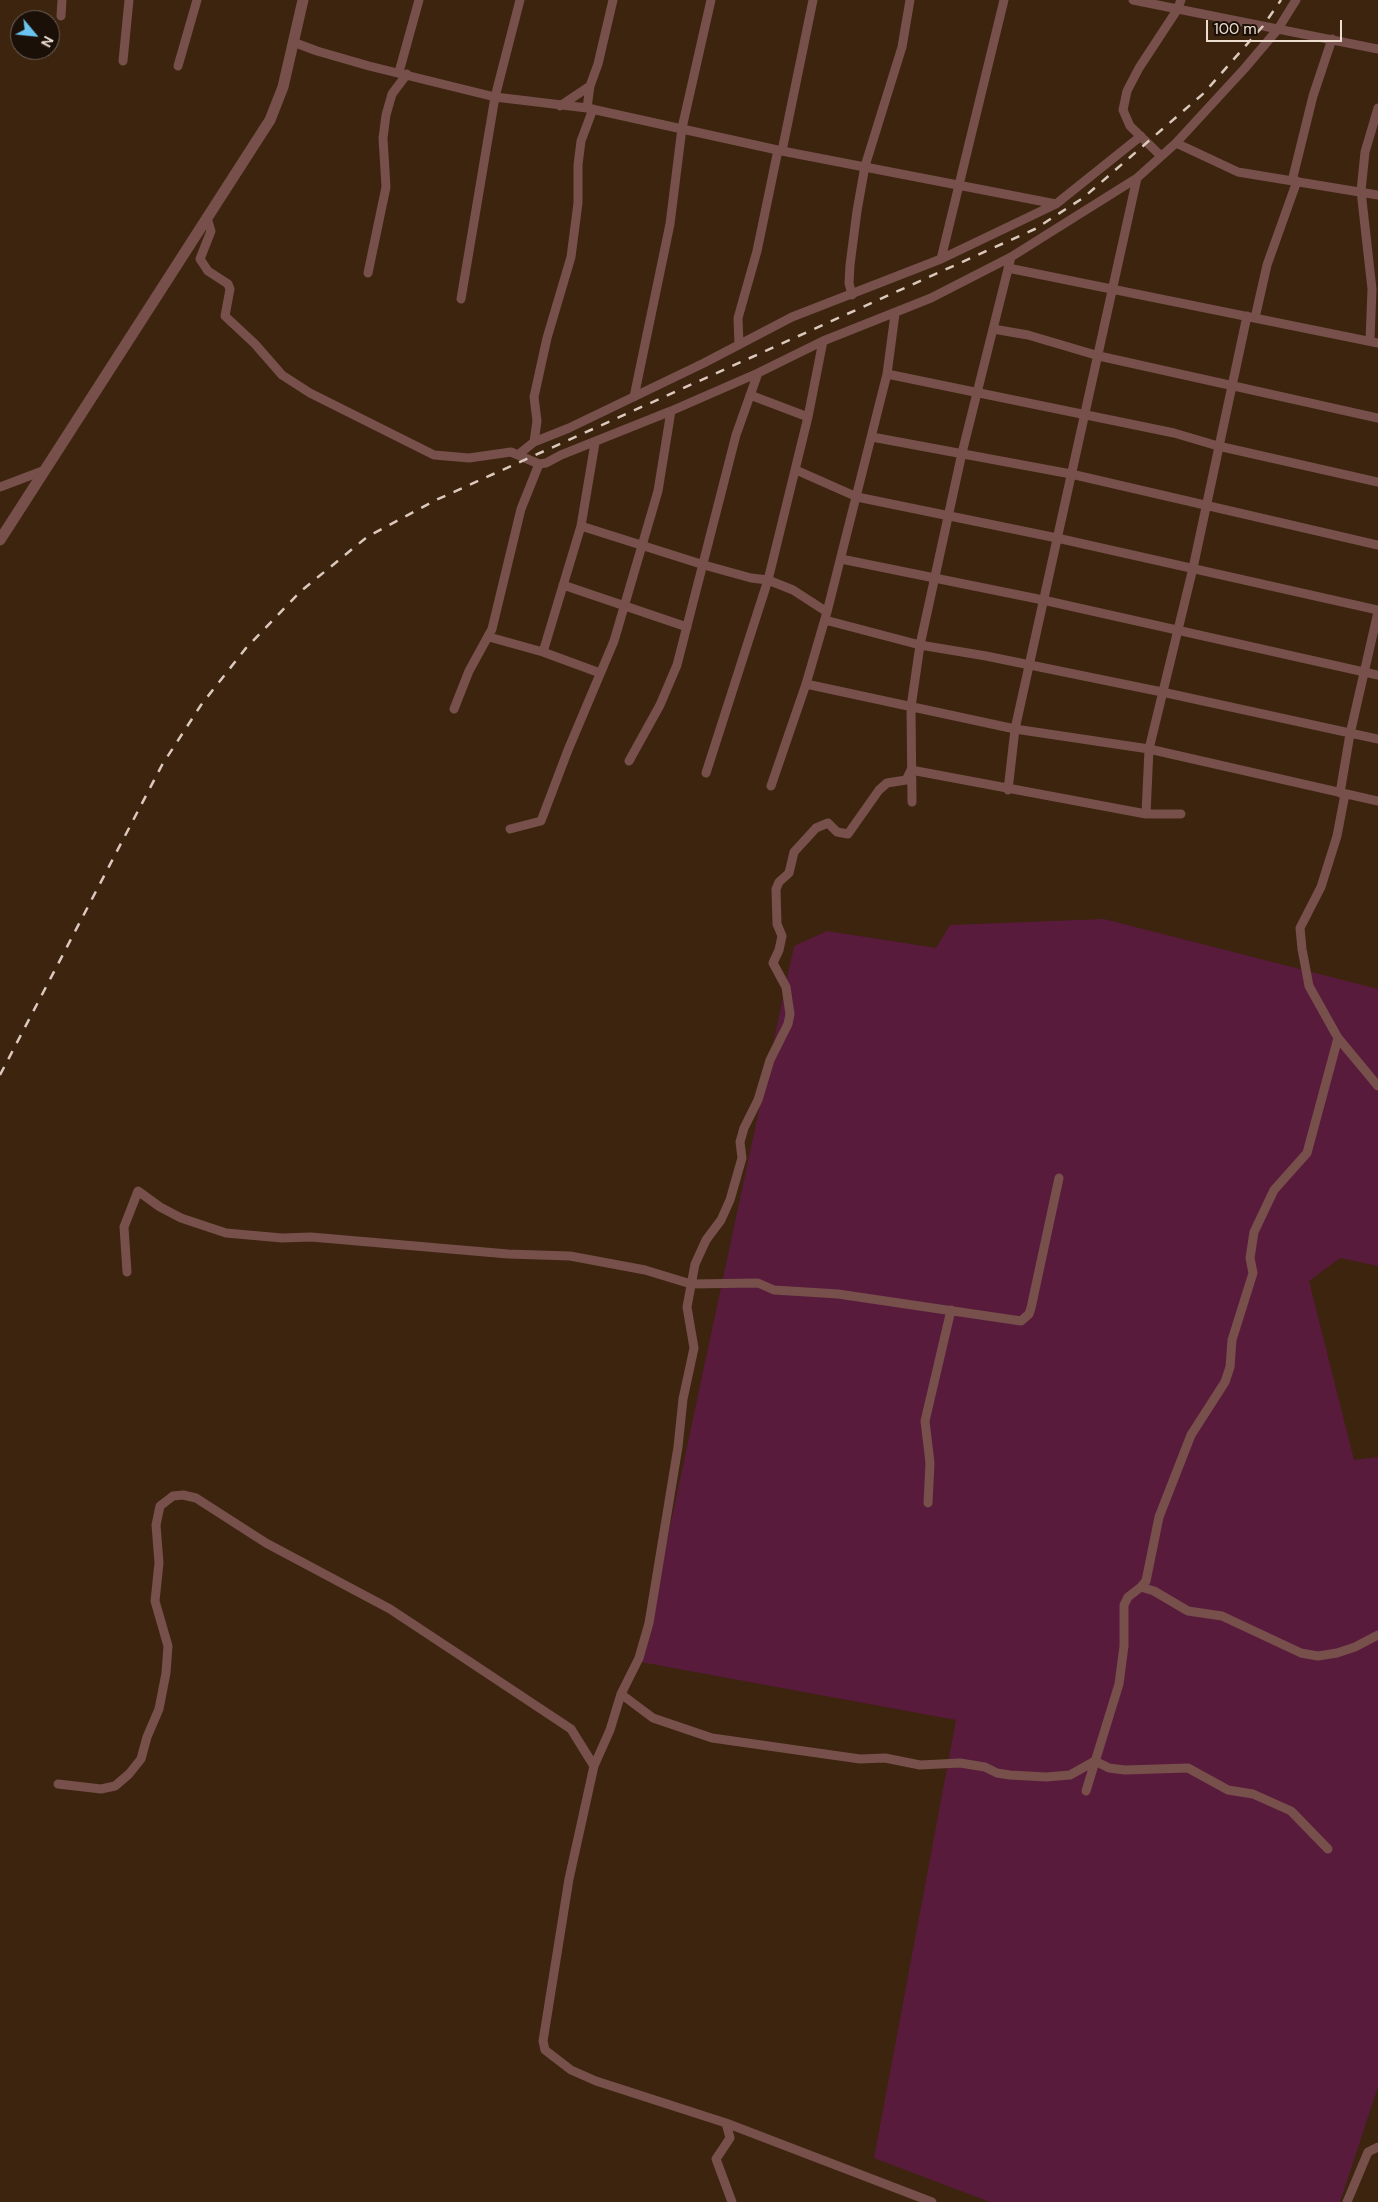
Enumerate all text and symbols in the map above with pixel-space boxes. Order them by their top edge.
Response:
north arrow [10,10,60,60]
scale bar [1208,10,1344,42]
text: 100 m [1214,19,1257,39]
text: N [37,33,58,50]

